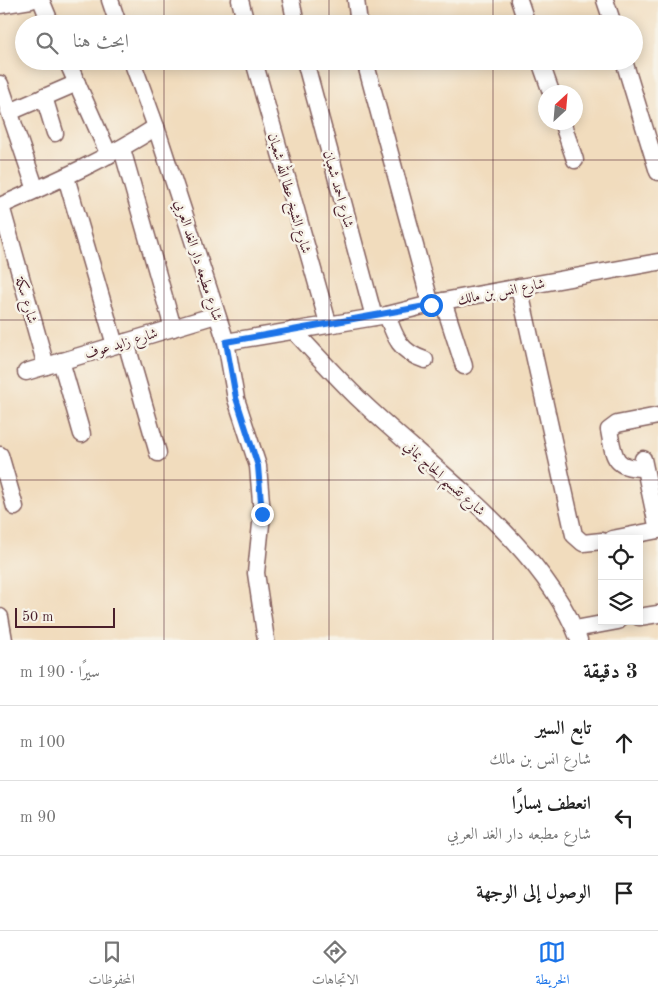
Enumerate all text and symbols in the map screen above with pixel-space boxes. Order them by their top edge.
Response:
search box [15,15,643,70]
icon: search [33,29,61,57]
text: ابحث هنا [73,33,129,52]
north arrow [538,85,583,130]
street label: شارع الشيخ عطا الله شعبان [260,130,318,256]
street label: شارع احمد شعبان [316,149,356,231]
street label: شارع مطبعه دار الغد العربي [168,198,224,324]
street label: شارع سكة [9,274,40,326]
street label: شارع انس بن مالك [456,277,547,311]
route start [420,294,443,317]
street label: شارع زايد عوف [83,326,160,365]
street label: شارع تقسيم الحاج يماني [397,439,488,523]
route end [251,503,274,526]
map controls [598,535,643,625]
button: locate [598,535,643,580]
button: layers [598,580,643,625]
scale bar [15,605,115,628]
text: 50 m [22,610,53,624]
text: 3 دقيقة [583,662,638,683]
text: سيرًا · 190 m [20,665,100,681]
text: تابع السير [536,720,591,739]
icon: ahead [610,729,638,757]
text: 100 m [20,735,65,751]
text: شارع انس بن مالك [490,752,591,768]
text: انعطف يسارًا [512,795,591,814]
icon: left [610,804,638,832]
text: 90 m [20,810,56,826]
text: شارع مطبعه دار الغد العربي [447,827,591,843]
icon: arrive [610,879,638,907]
text: الوصول إلى الوجهة [476,884,591,903]
tab: المحفوظات [89,938,135,993]
tab: الاتجاهات [312,938,358,993]
tab: الخريطة [535,938,570,993]

